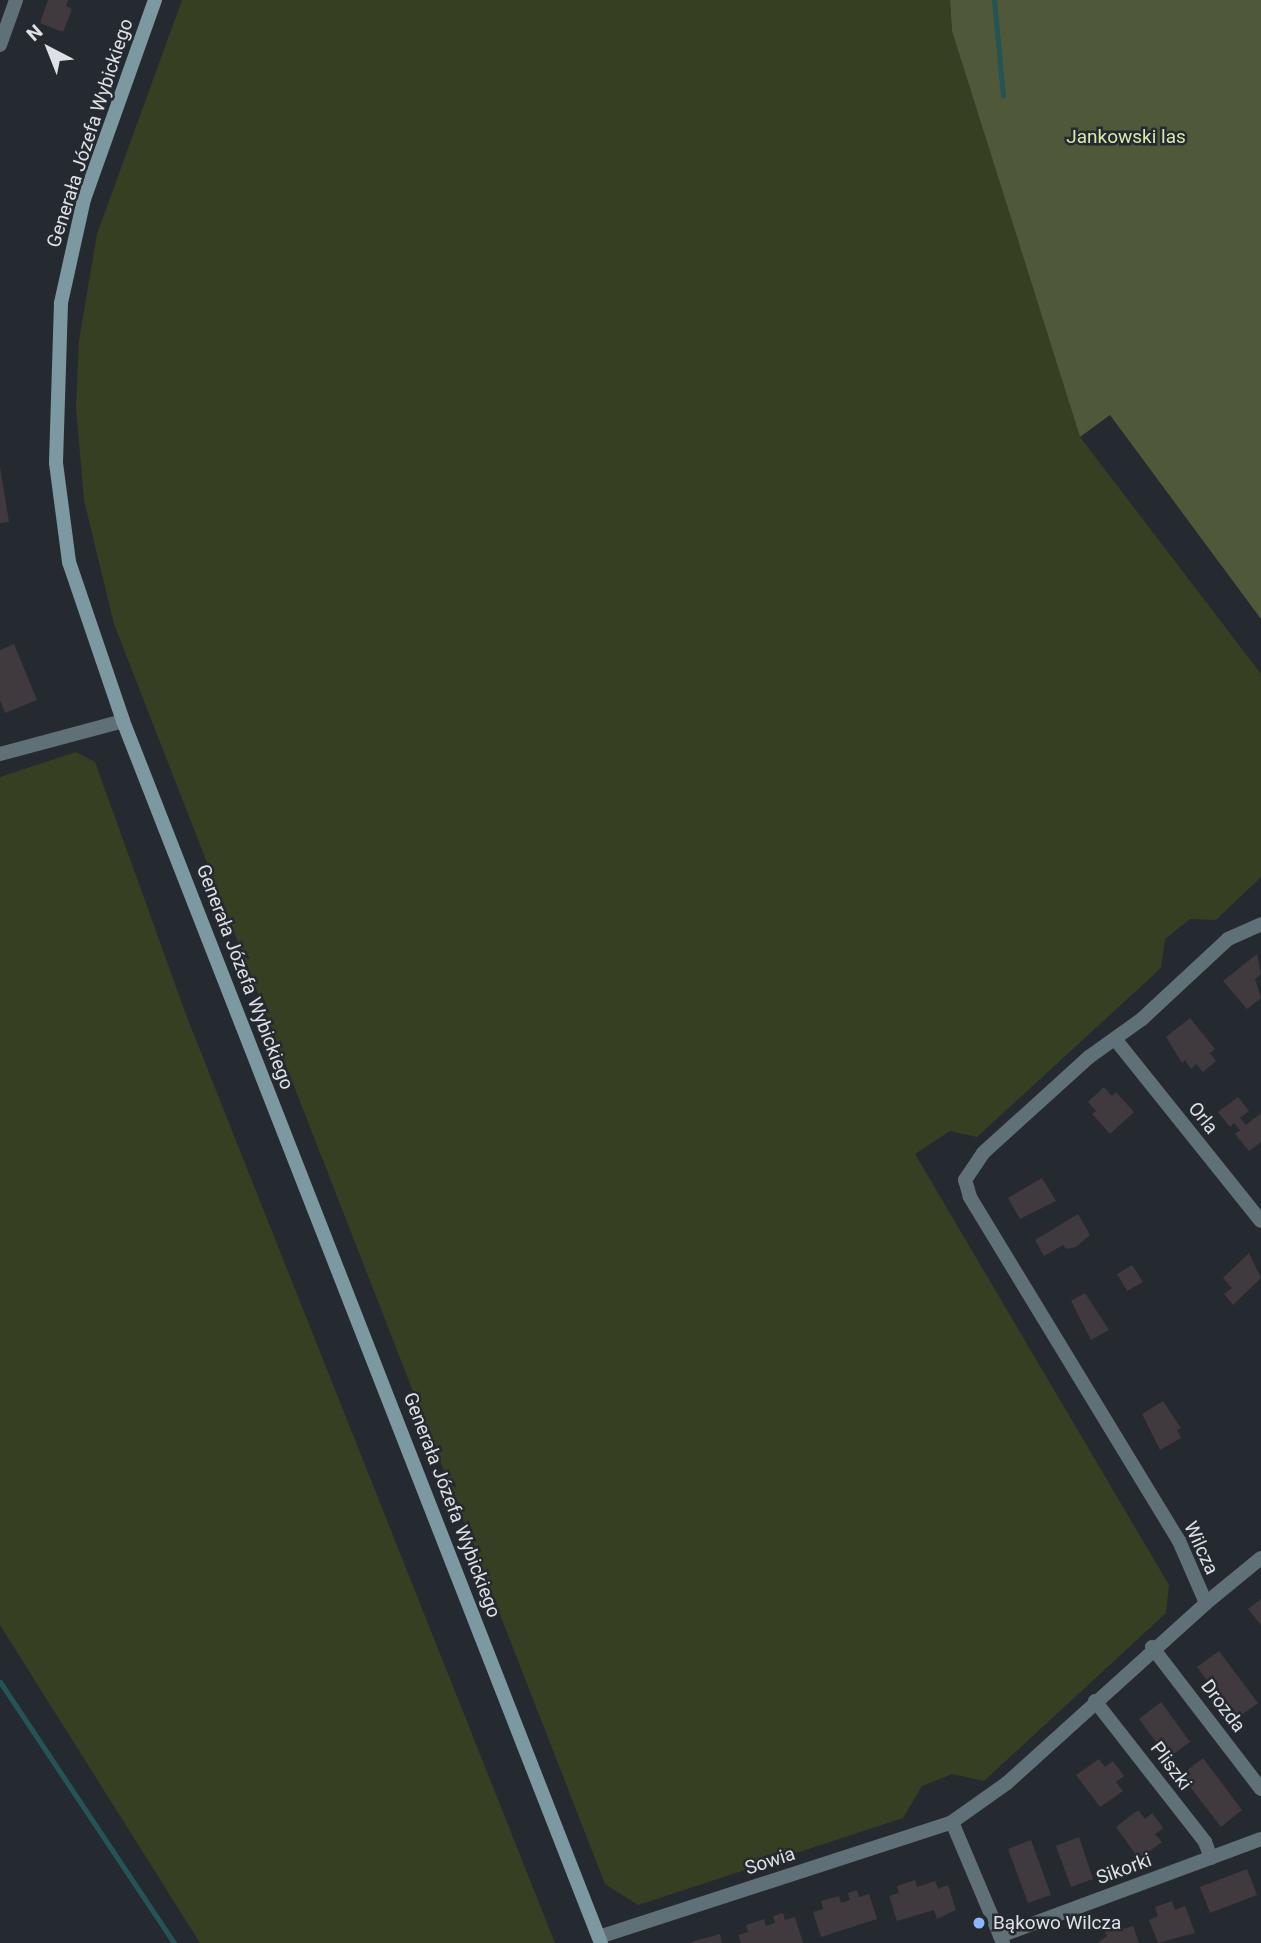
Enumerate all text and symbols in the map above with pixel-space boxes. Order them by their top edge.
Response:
north arrow [14,14,84,84]
street label: Generała Józefa Wybickiego [42,16,138,250]
text: N [22,20,47,46]
park label: Jankowski las [1066,126,1186,148]
street label: Generała Józefa Wybickiego [191,861,299,1093]
street label: Orla [1183,1097,1223,1139]
street label: Generała Józefa Wybickiego [398,1389,506,1621]
street label: Wilcza [1179,1518,1223,1578]
street label: Drozda [1196,1675,1250,1737]
street label: Pliszki [1145,1737,1197,1795]
street label: Sowia [742,1842,798,1880]
street label: Sikorki [1093,1849,1155,1889]
place label: Bąkowo Wilcza [993,1912,1121,1934]
marker: Bąkowo Wilcza [971,1915,987,1931]

